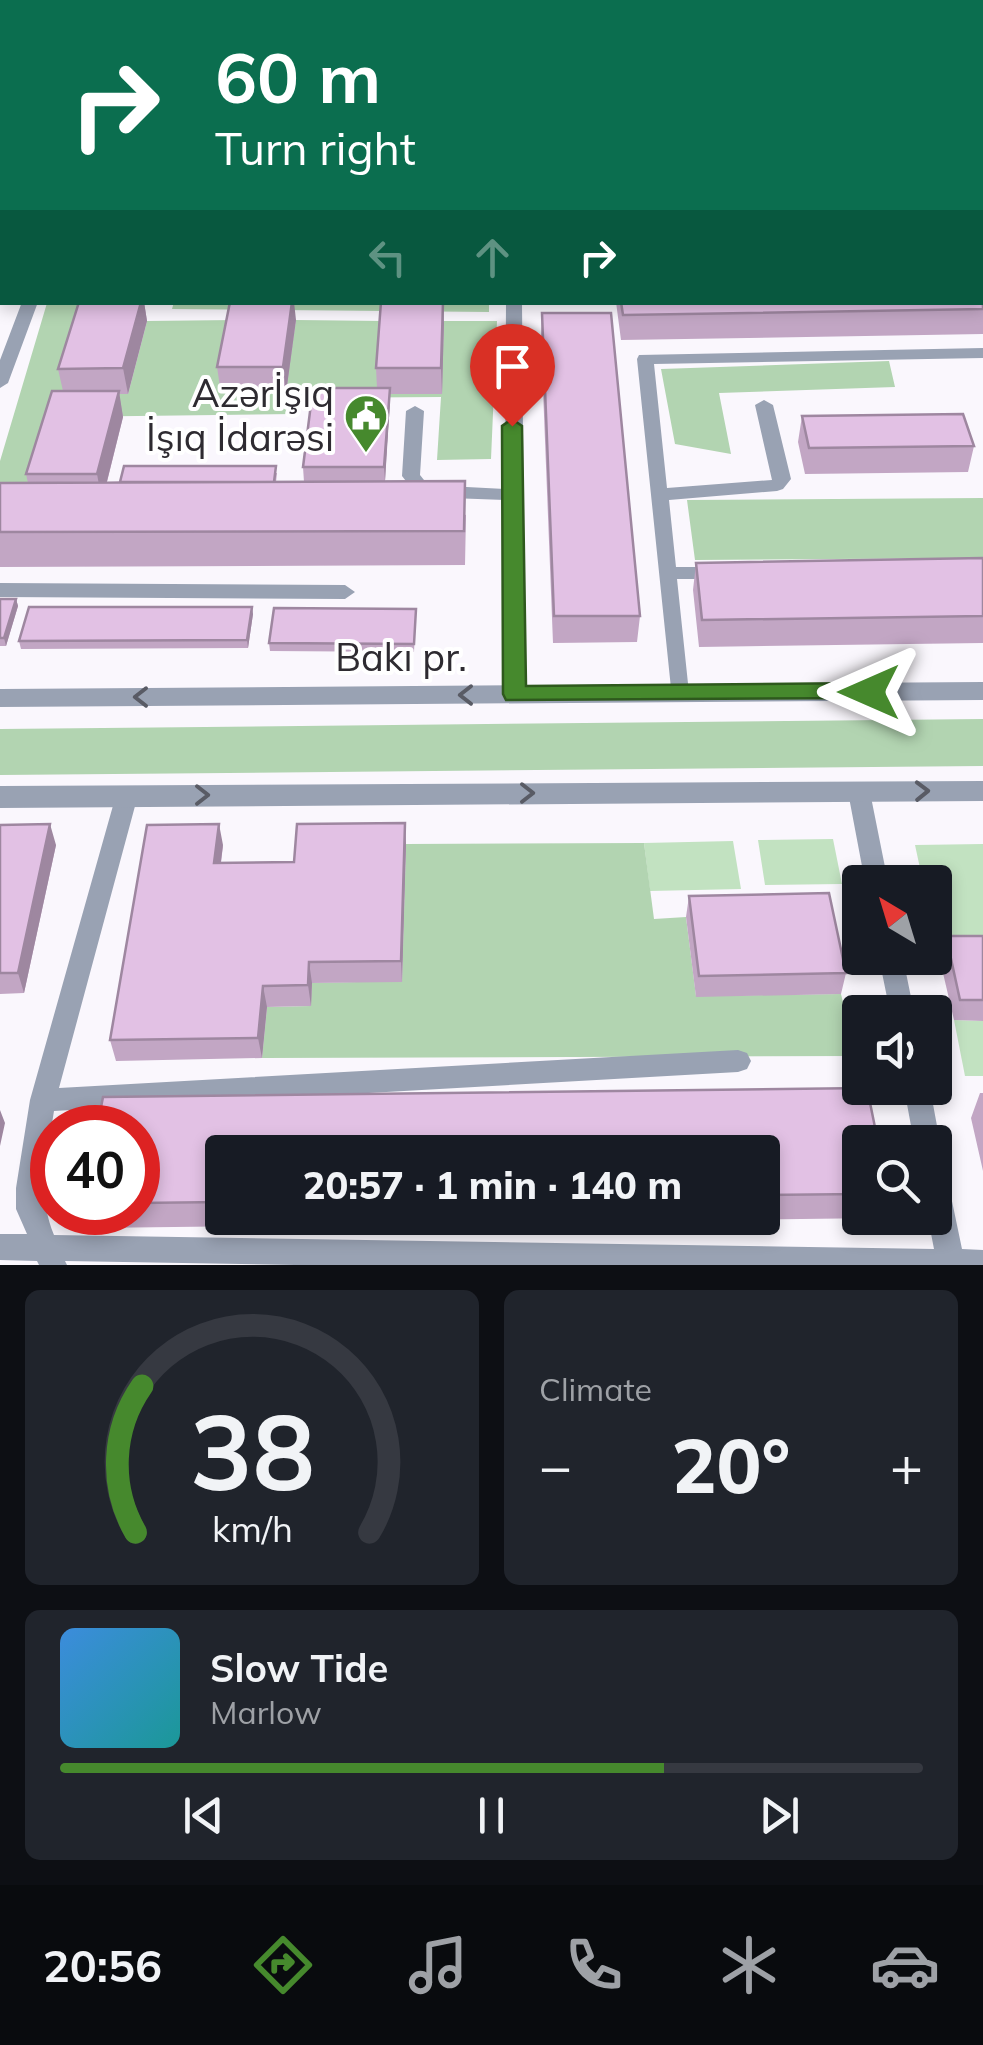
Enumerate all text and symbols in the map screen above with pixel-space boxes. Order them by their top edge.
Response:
text: 60 m [215,33,381,121]
icon: right [50,40,180,170]
text: Turn right [215,120,416,176]
icon: left [360,230,415,285]
icon: ahead [465,230,520,285]
icon: right [570,230,625,285]
pin [470,324,555,427]
icon: arrive [485,339,540,394]
place label: Azərİşıq İşıq İdarəsi [146,369,334,461]
public building icon: Azərİşıq İşıq İdarəsi [343,393,389,454]
street label: Bakı pr. [335,633,467,681]
position arrow [817,640,921,744]
one-way arrow [457,684,472,706]
one-way arrow [132,686,148,708]
one-way arrow [916,780,931,802]
one-way arrow [520,783,536,804]
one-way arrow [196,784,211,806]
north arrow [842,865,952,975]
map controls [842,865,952,1235]
button: sound [842,995,952,1105]
speed limit sign: 40 [30,1105,160,1235]
button: search [842,1125,952,1235]
text: 20:57 · 1 min · 140 m [303,1161,682,1209]
text: Climate [539,1369,652,1409]
text: 38 [190,1385,314,1516]
text: 20° [672,1418,790,1512]
text: − [539,1431,572,1500]
text: + [890,1431,923,1500]
text: km/h [212,1506,292,1551]
text: Slow Tide [210,1644,388,1692]
text: Marlow [210,1692,322,1732]
icon: previous [176,1788,231,1843]
icon: pause [464,1788,519,1843]
icon: next [752,1788,807,1843]
icon: directions [248,1930,318,2000]
icon: music [403,1930,473,2000]
icon: phone [559,1930,629,2000]
icon: climate [714,1930,784,2000]
icon: car [870,1930,940,2000]
text: 20:56 [43,1937,162,1993]

